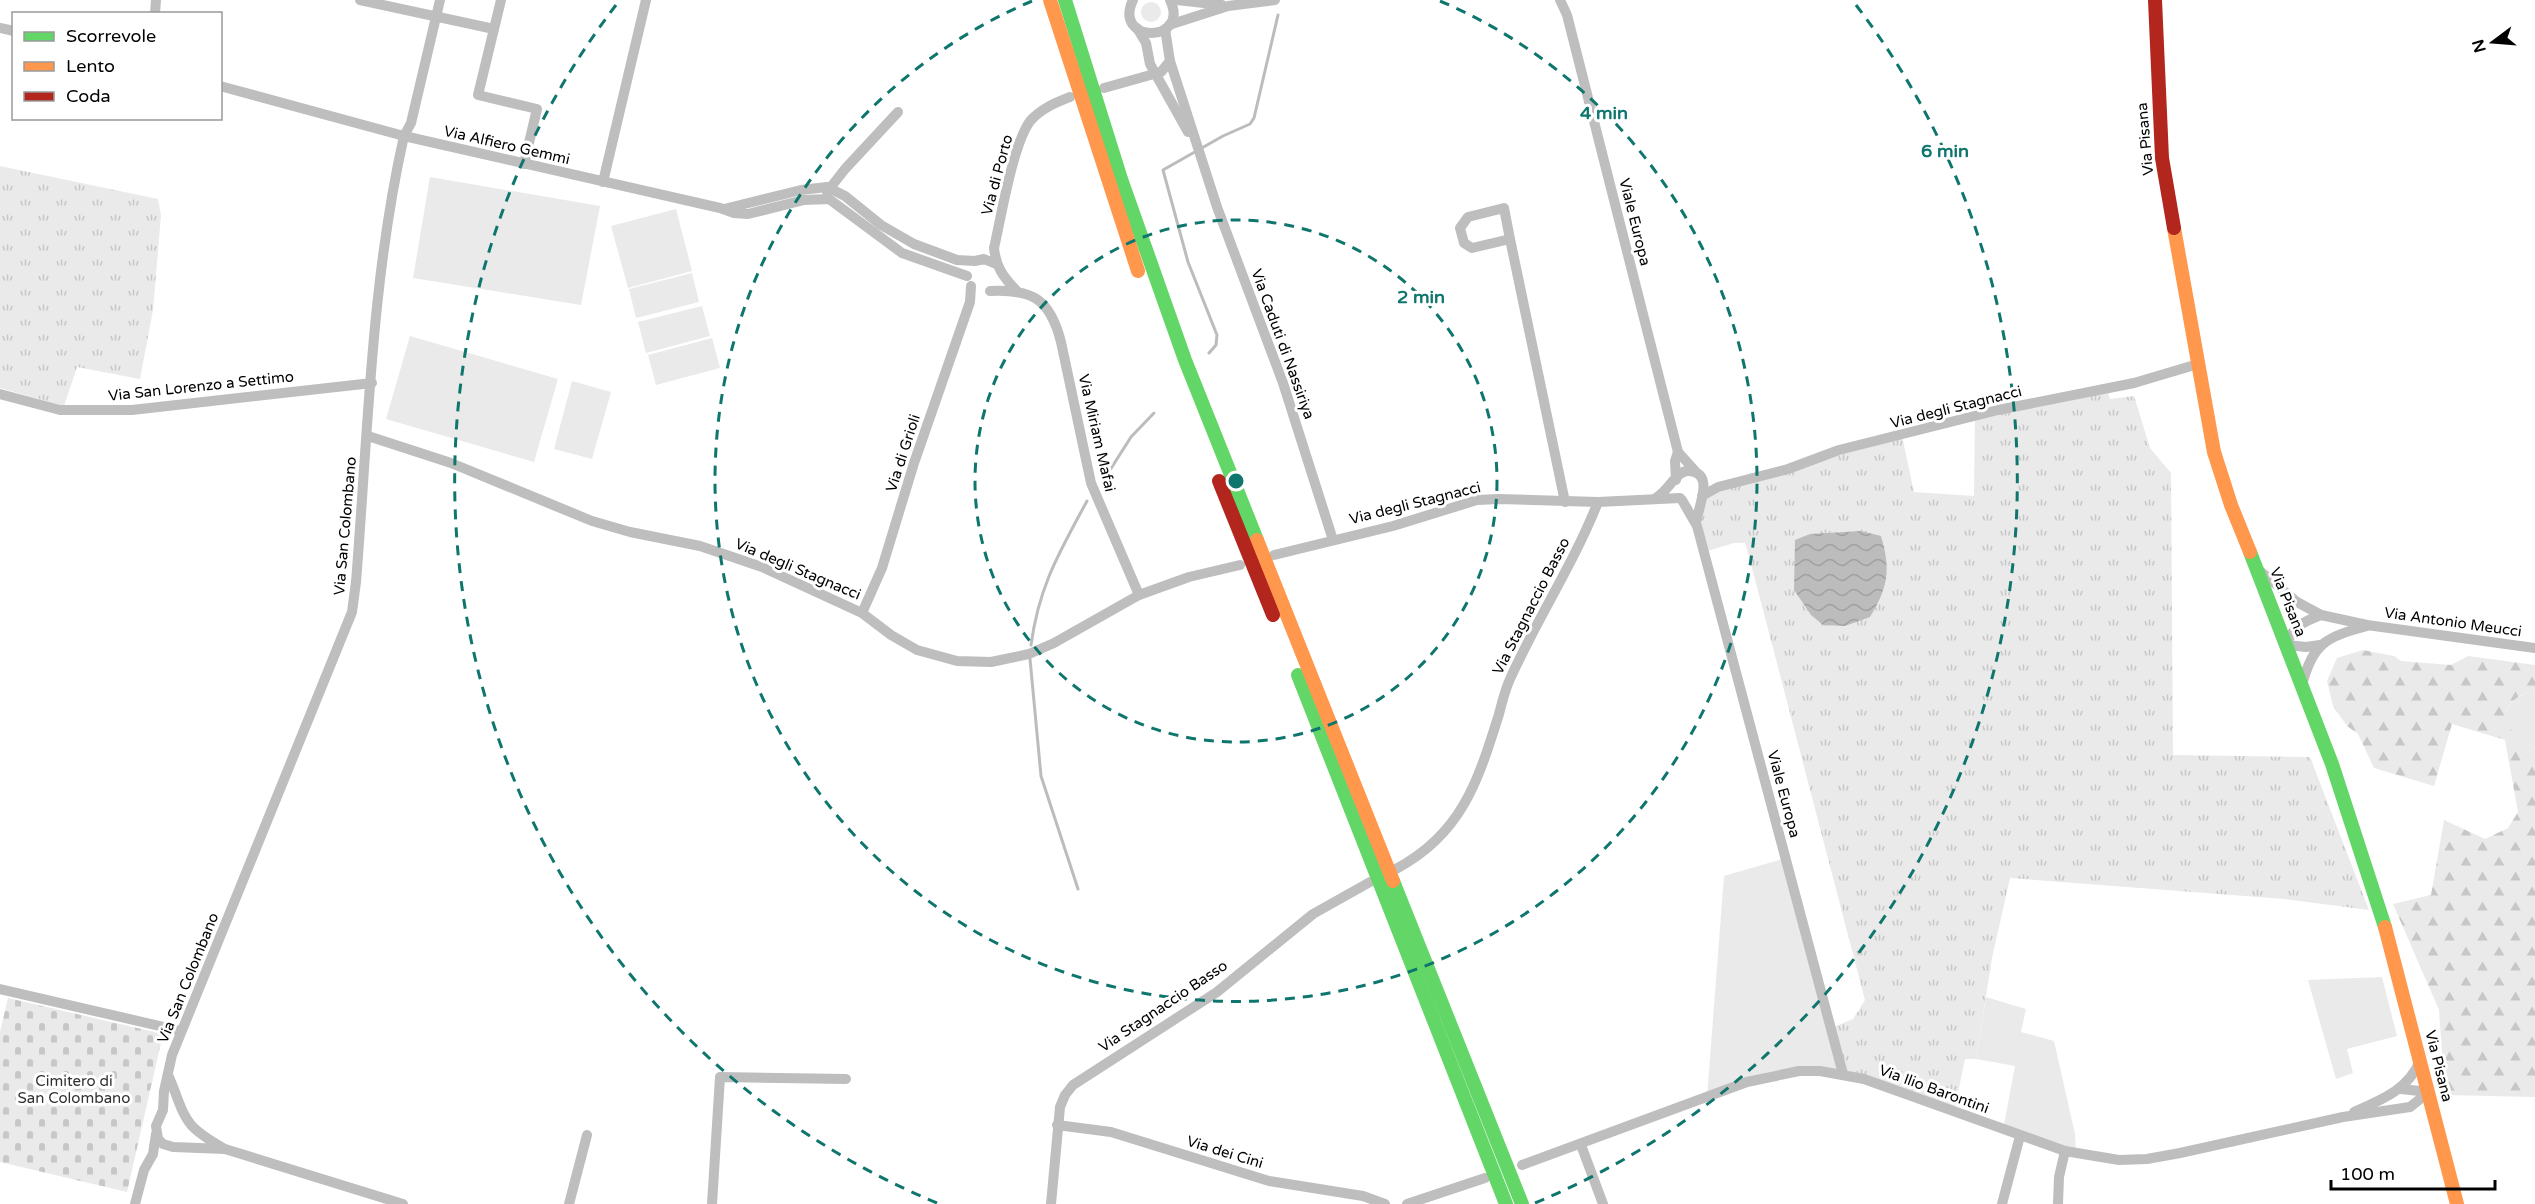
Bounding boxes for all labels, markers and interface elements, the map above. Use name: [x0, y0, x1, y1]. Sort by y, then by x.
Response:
legend: [12, 12, 222, 120]
north arrow: [2463, 12, 2523, 72]
text: Scorrevole: [66, 25, 156, 47]
text: N: [2468, 37, 2491, 55]
text: Lento: [66, 55, 115, 77]
text: Coda: [66, 85, 111, 107]
text: 4 min: [1580, 102, 1628, 124]
street label: Via Pisana: [2133, 102, 2157, 176]
street label: Via Alfiero Gemmi: [442, 122, 572, 168]
street label: Via di Porto: [978, 133, 1016, 217]
text: 6 min: [1921, 140, 1969, 162]
street label: Viale Europa: [1615, 176, 1655, 268]
street label: Via Caduti di Nassiriya: [1247, 266, 1319, 422]
text: 2 min: [1397, 286, 1445, 308]
street label: Via San Lorenzo a Settimo: [107, 367, 295, 405]
street label: Via Miriam Mafai: [1075, 372, 1119, 494]
street label: Via degli Stagnacci: [1888, 382, 2024, 432]
street label: Via di Grioli: [882, 412, 924, 494]
street label: Via San Colombano: [330, 456, 360, 596]
centre of rings: [1226, 471, 1246, 491]
street label: Via degli Stagnacci: [1347, 478, 1483, 528]
street label: Via degli Stagnacci: [732, 534, 864, 604]
street label: Via Stagnaccio Basso: [1489, 534, 1573, 678]
street label: Via Pisana: [2266, 565, 2310, 639]
street label: Via Antonio Meucci: [2383, 603, 2523, 641]
street label: Viale Europa: [1764, 748, 1804, 840]
street label: Via San Colombano: [154, 910, 222, 1046]
street label: Via Stagnaccio Basso: [1095, 956, 1231, 1056]
street label: Via Pisana: [2421, 1028, 2457, 1104]
street label: Via Ilio Barontini: [1877, 1061, 1991, 1117]
park label: Cimitero di San Colombano: [18, 1072, 130, 1107]
street label: Via dei Cini: [1185, 1132, 1265, 1172]
scale bar: [2331, 1153, 2494, 1191]
text: 100 m: [2340, 1163, 2395, 1185]

